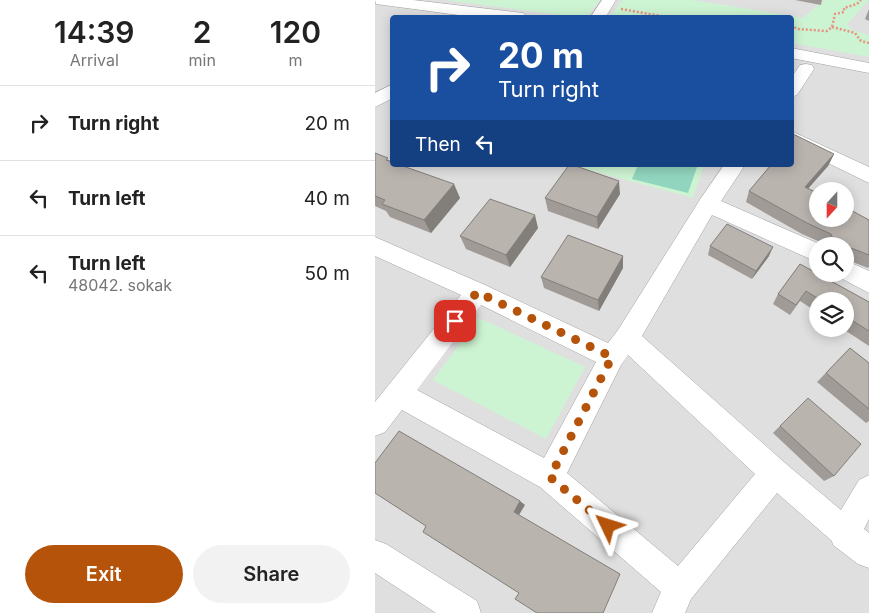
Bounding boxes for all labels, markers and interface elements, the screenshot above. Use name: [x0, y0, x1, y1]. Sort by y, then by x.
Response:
text: 14:39: [54, 14, 135, 50]
text: 2: [193, 14, 212, 50]
text: 120: [270, 14, 321, 50]
text: 20 m: [498, 34, 584, 76]
icon: right: [415, 35, 480, 100]
text: Arrival: [70, 50, 119, 70]
text: min: [188, 50, 216, 70]
text: m: [288, 50, 302, 70]
text: Turn right: [498, 76, 599, 102]
icon: right: [25, 109, 53, 137]
text: Turn right: [68, 112, 159, 135]
text: 20 m: [304, 112, 350, 135]
icon: left: [471, 130, 499, 158]
text: Then: [415, 133, 461, 156]
north arrow: [809, 182, 854, 228]
map controls: [809, 182, 854, 337]
icon: left: [25, 184, 53, 212]
text: Turn left: [68, 187, 146, 210]
text: 40 m: [304, 187, 350, 210]
button: search: [809, 237, 854, 282]
text: Turn left: [68, 252, 146, 275]
icon: left: [25, 259, 53, 287]
text: 50 m: [304, 262, 350, 285]
text: 48042. sokak: [68, 275, 172, 295]
button: layers: [809, 292, 854, 337]
pin: [434, 300, 476, 342]
icon: arrive: [441, 307, 469, 335]
position arrow: [581, 499, 633, 551]
button: Exit: [25, 545, 183, 603]
button: Share: [193, 545, 350, 603]

